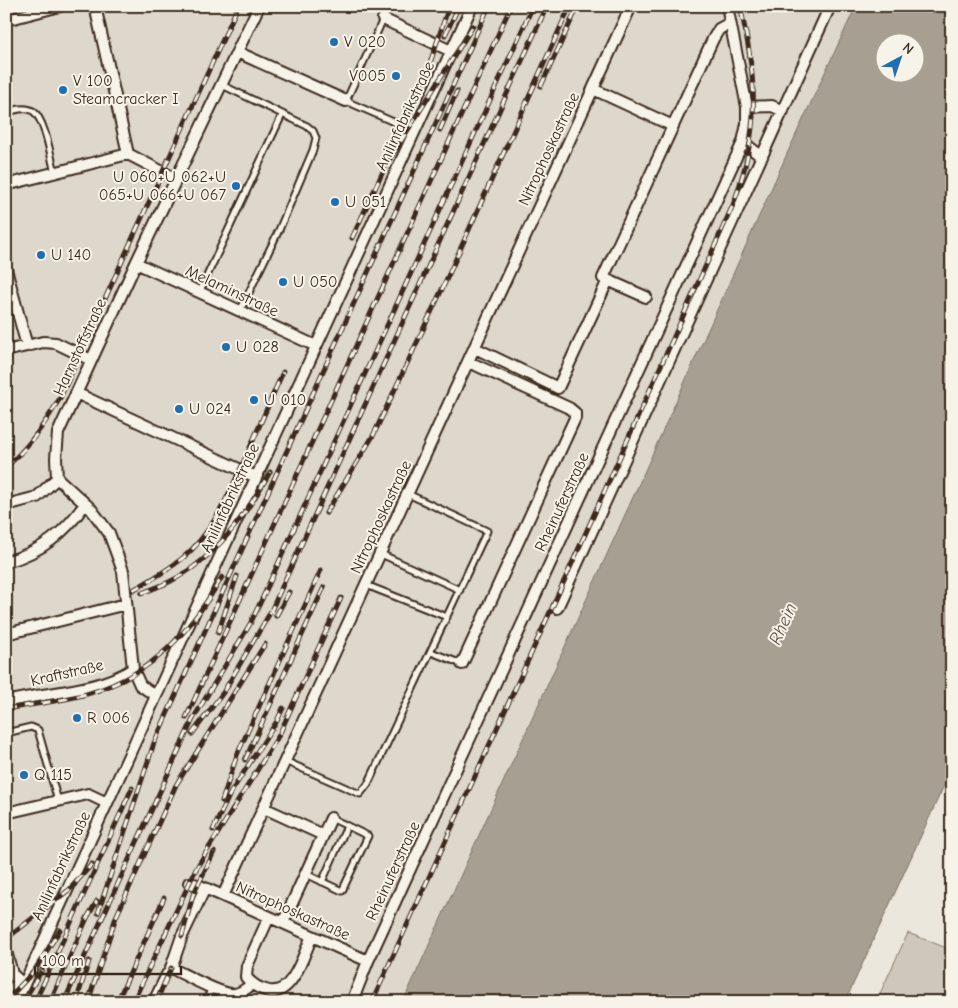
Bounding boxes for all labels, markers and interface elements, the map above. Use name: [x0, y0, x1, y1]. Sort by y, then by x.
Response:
north arrow: [876, 32, 926, 82]
place label: V 020: [344, 33, 386, 51]
marker: V 020: [328, 36, 340, 48]
text: N: [899, 39, 917, 58]
street label: Anilinfabrikstraße: [372, 59, 438, 173]
place label: V005: [349, 67, 386, 85]
marker: V005: [390, 70, 402, 82]
place label: V 100 Steamcracker I: [73, 72, 179, 108]
marker: V 100 Steamcracker I: [57, 84, 69, 96]
street label: Nitrophoskastraße: [515, 89, 583, 209]
place label: U 060+U 062+U 065+U 066+U 067: [99, 168, 226, 204]
marker: U 060+U 062+U 065+U 066+U 067: [230, 180, 242, 192]
place label: U 051: [345, 193, 386, 211]
marker: U 051: [329, 196, 341, 208]
place label: U 140: [51, 246, 91, 264]
marker: U 140: [35, 249, 47, 261]
street label: Melaminstraße: [182, 262, 282, 320]
place label: U 050: [293, 273, 338, 291]
marker: U 050: [277, 276, 289, 288]
street label: Harnstoffstraße: [50, 296, 110, 398]
place label: U 028: [236, 338, 279, 356]
marker: U 028: [220, 341, 232, 353]
place label: U 010: [264, 391, 306, 409]
marker: U 010: [248, 394, 260, 406]
place label: U 024: [189, 400, 231, 418]
marker: U 024: [173, 403, 185, 415]
street label: Anilinfabrikstraße: [197, 441, 263, 555]
street label: Rheinuferstraße: [531, 450, 593, 554]
street label: Nitrophoskastraße: [347, 457, 415, 577]
water label: Rhein: [765, 600, 801, 648]
street label: Kraftstraße: [29, 656, 105, 690]
place label: R 006: [87, 709, 130, 727]
marker: R 006: [71, 712, 83, 724]
place label: Q 115: [34, 766, 72, 784]
marker: Q 115: [18, 769, 30, 781]
street label: Anilinfabrikstraße: [28, 809, 94, 923]
street label: Rheinuferstraße: [362, 819, 424, 923]
street label: Nitrophoskastraße: [233, 878, 353, 944]
scale bar: [35, 943, 181, 975]
text: 100 m: [42, 952, 84, 970]

